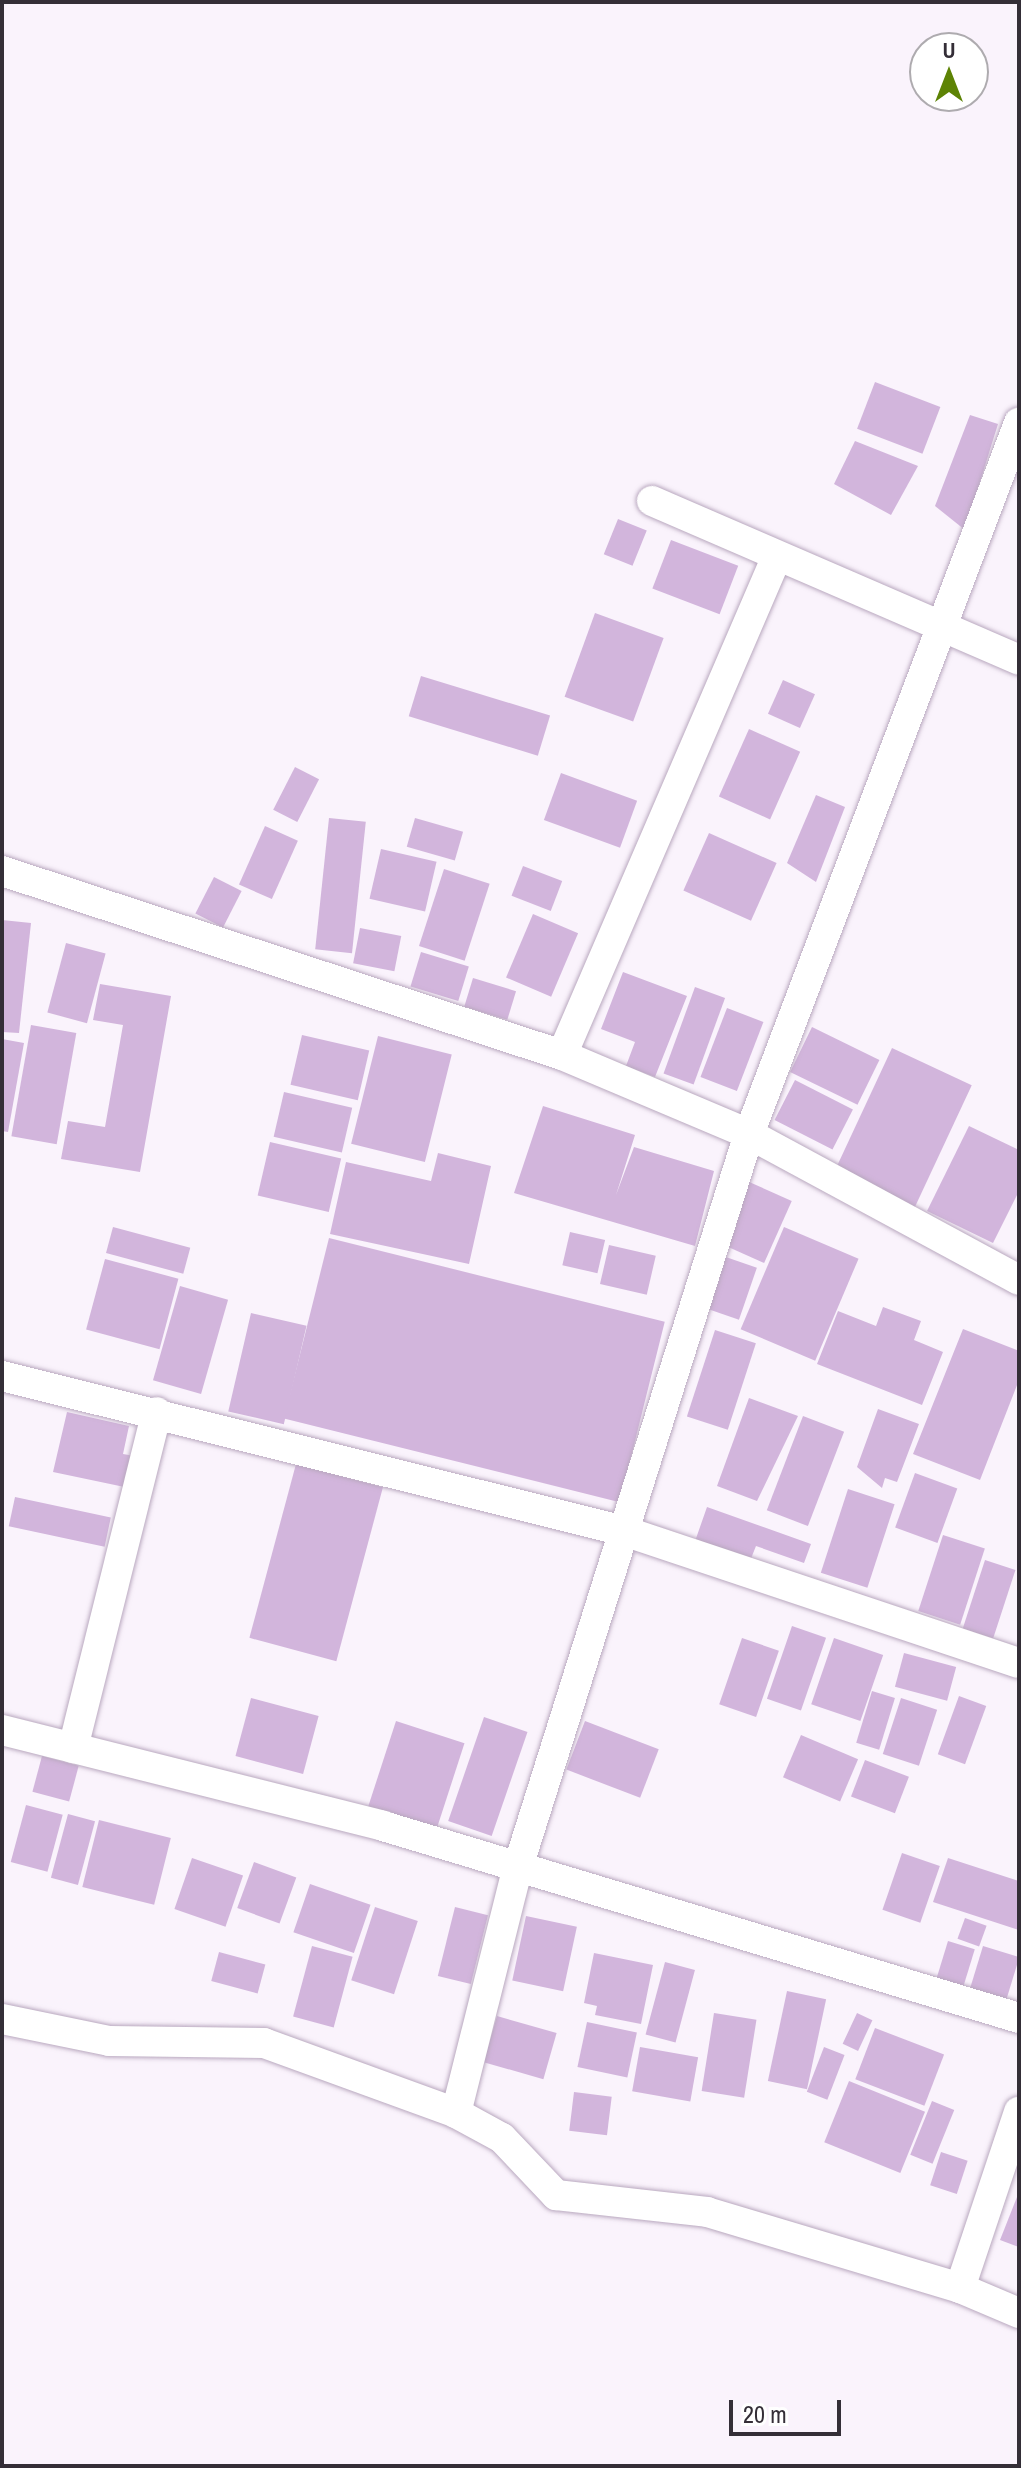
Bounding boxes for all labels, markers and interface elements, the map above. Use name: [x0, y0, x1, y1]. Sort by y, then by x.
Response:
north arrow: [909, 32, 989, 112]
text: U: [942, 35, 956, 65]
scale bar: [733, 2384, 845, 2434]
text: 20 m: [743, 2398, 787, 2430]

